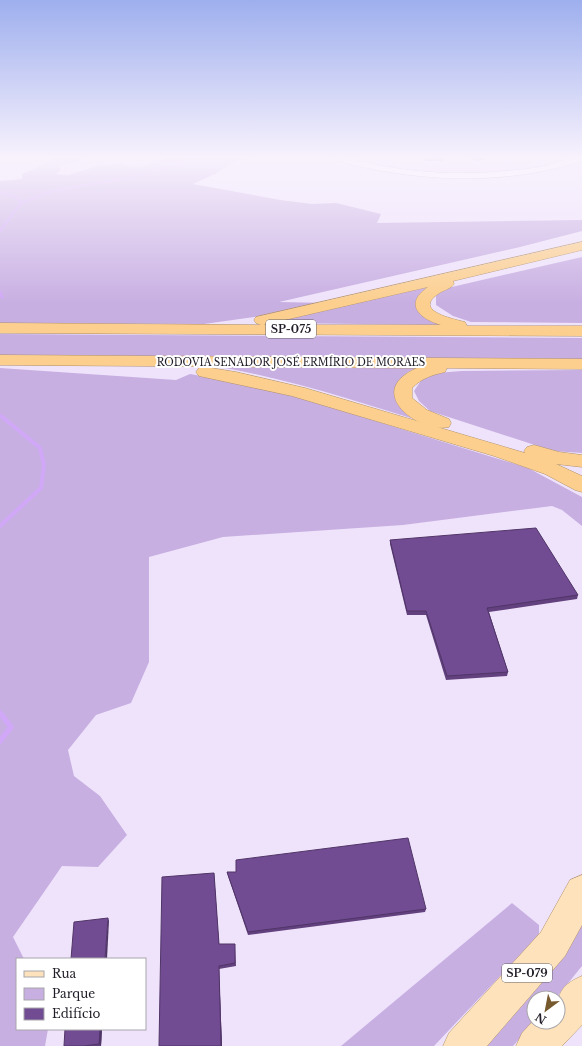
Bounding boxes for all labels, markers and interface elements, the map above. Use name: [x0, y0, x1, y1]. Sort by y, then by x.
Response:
road number: SP-075: [266, 320, 316, 338]
street label: RODOVIA SENADOR JOSÉ ERMÍRIO DE MORAES: [157, 355, 425, 369]
legend: [16, 958, 146, 1030]
road number: SP-079: [502, 964, 552, 982]
text: Rua: [52, 966, 76, 981]
text: Parque: [52, 986, 95, 1001]
north arrow: [526, 990, 566, 1030]
text: Edifício: [52, 1006, 100, 1021]
text: N: [532, 1009, 549, 1027]

